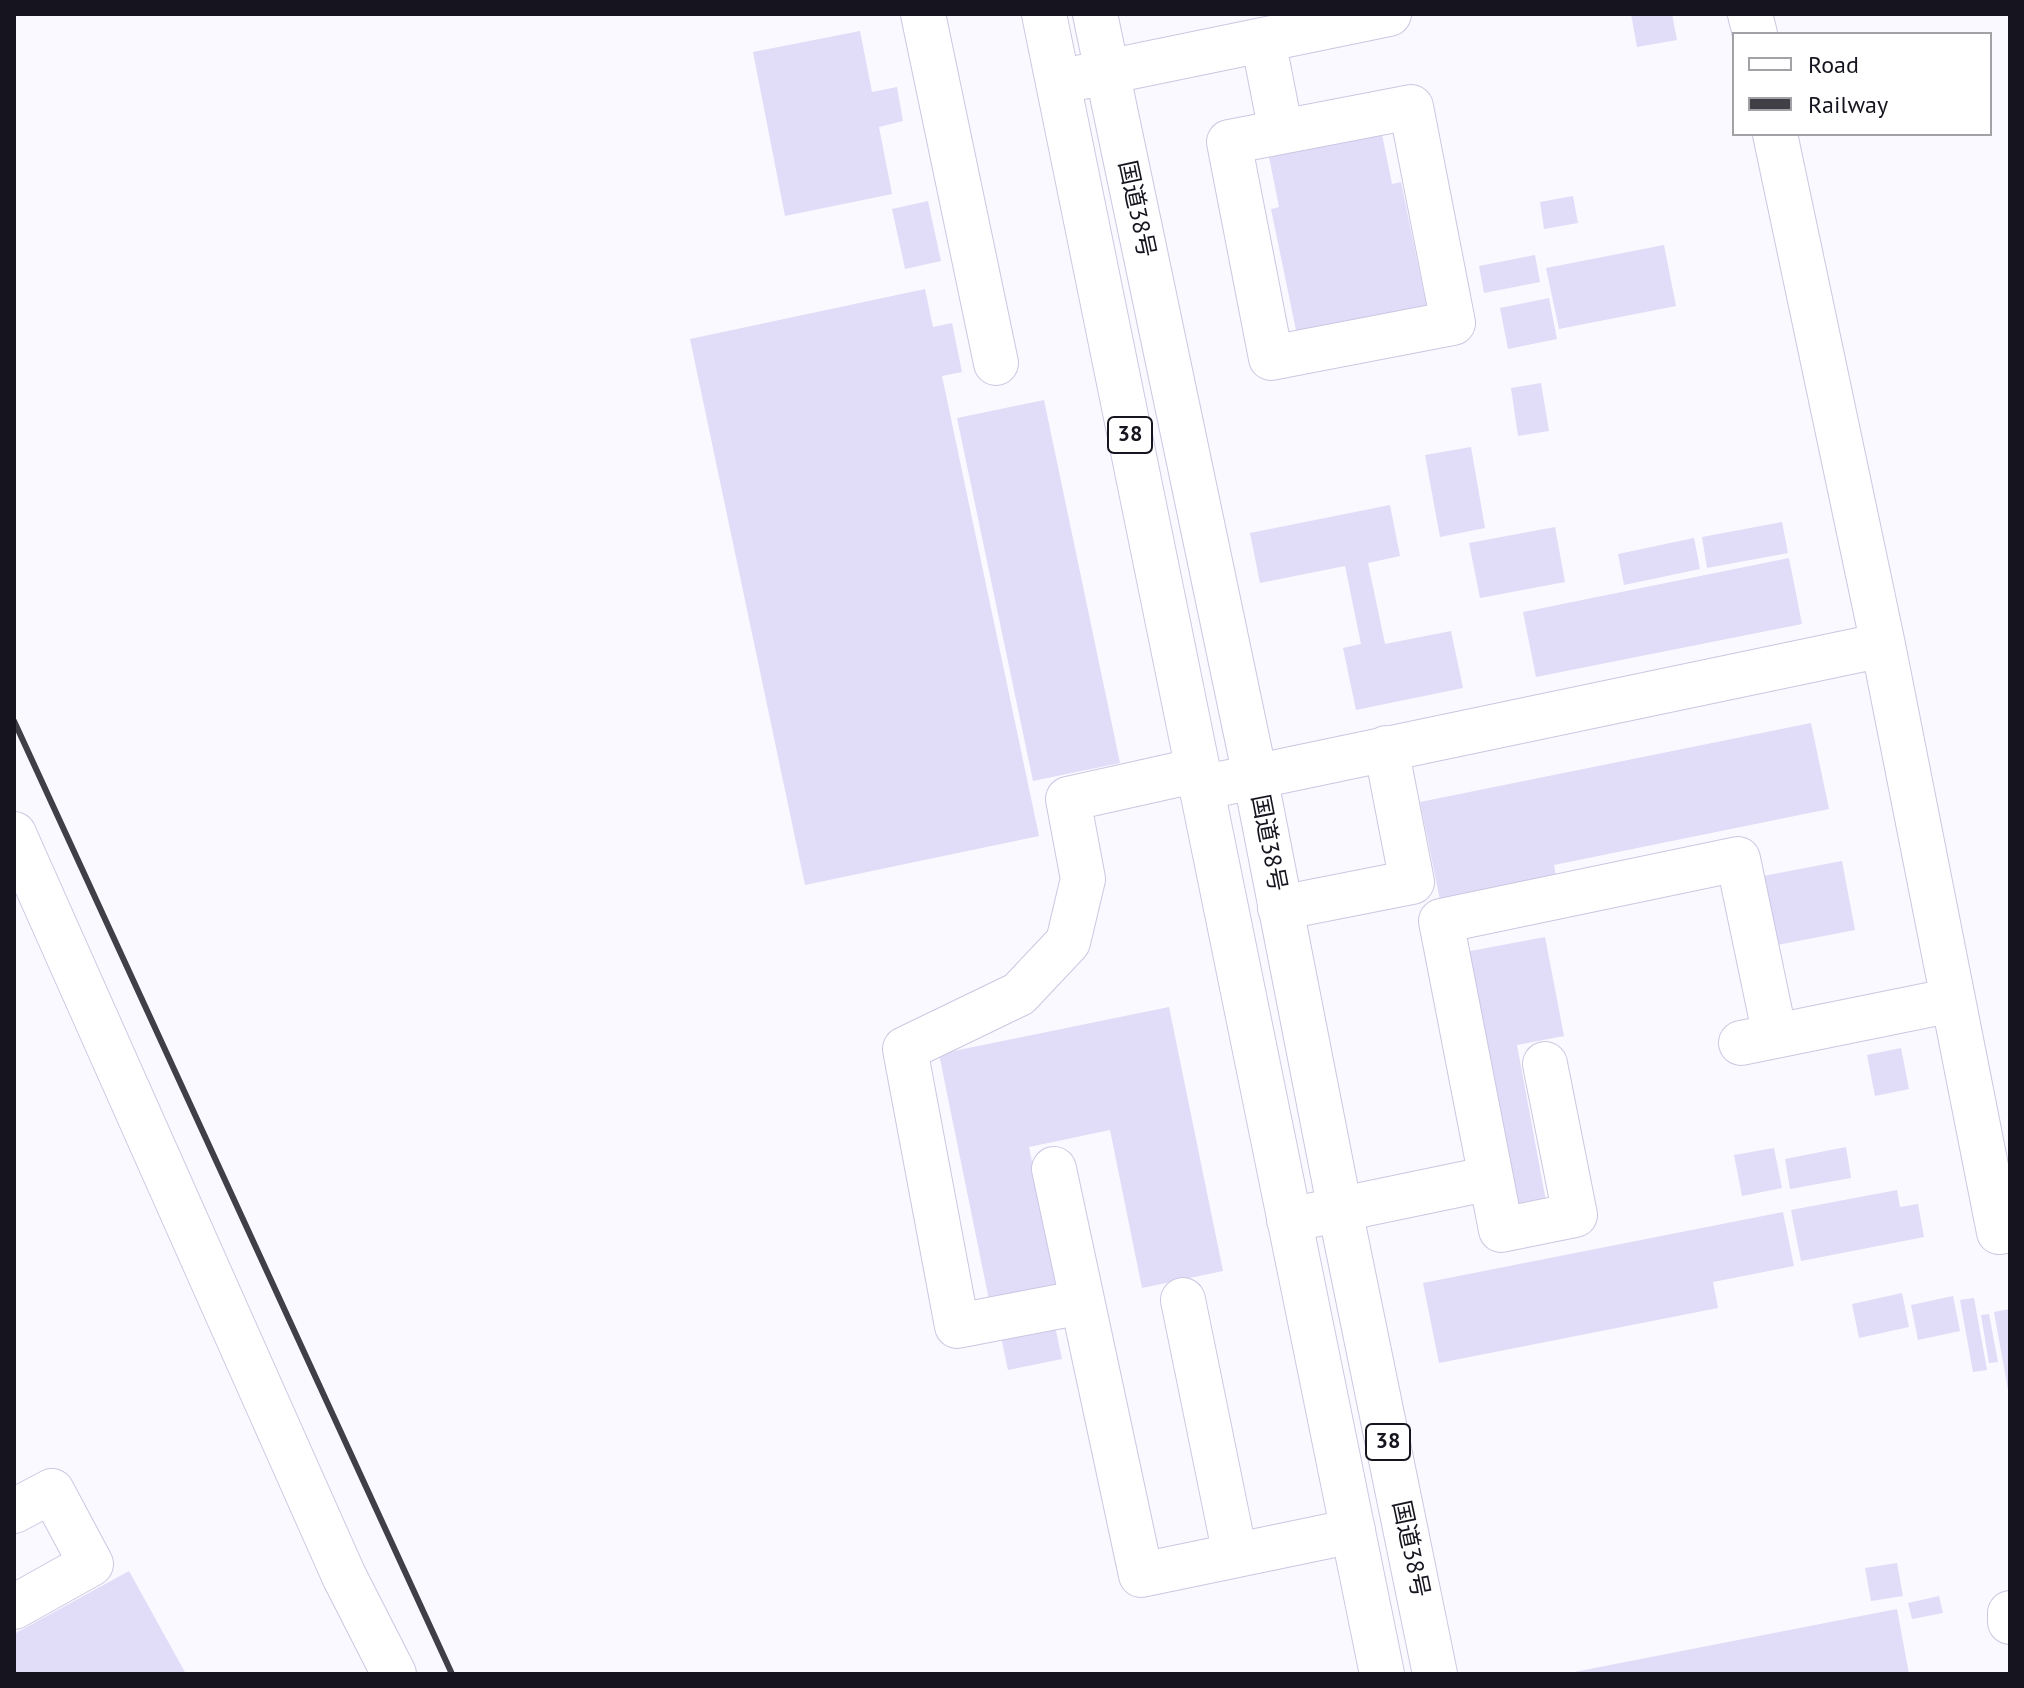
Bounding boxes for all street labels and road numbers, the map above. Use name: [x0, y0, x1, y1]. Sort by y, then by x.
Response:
street label: 国道38号: [1112, 158, 1160, 260]
road number: 38: [1108, 417, 1152, 453]
street label: 国道38号: [1244, 792, 1292, 894]
road number: 38: [1366, 1424, 1410, 1460]
street label: 国道38号: [1386, 1498, 1434, 1600]

